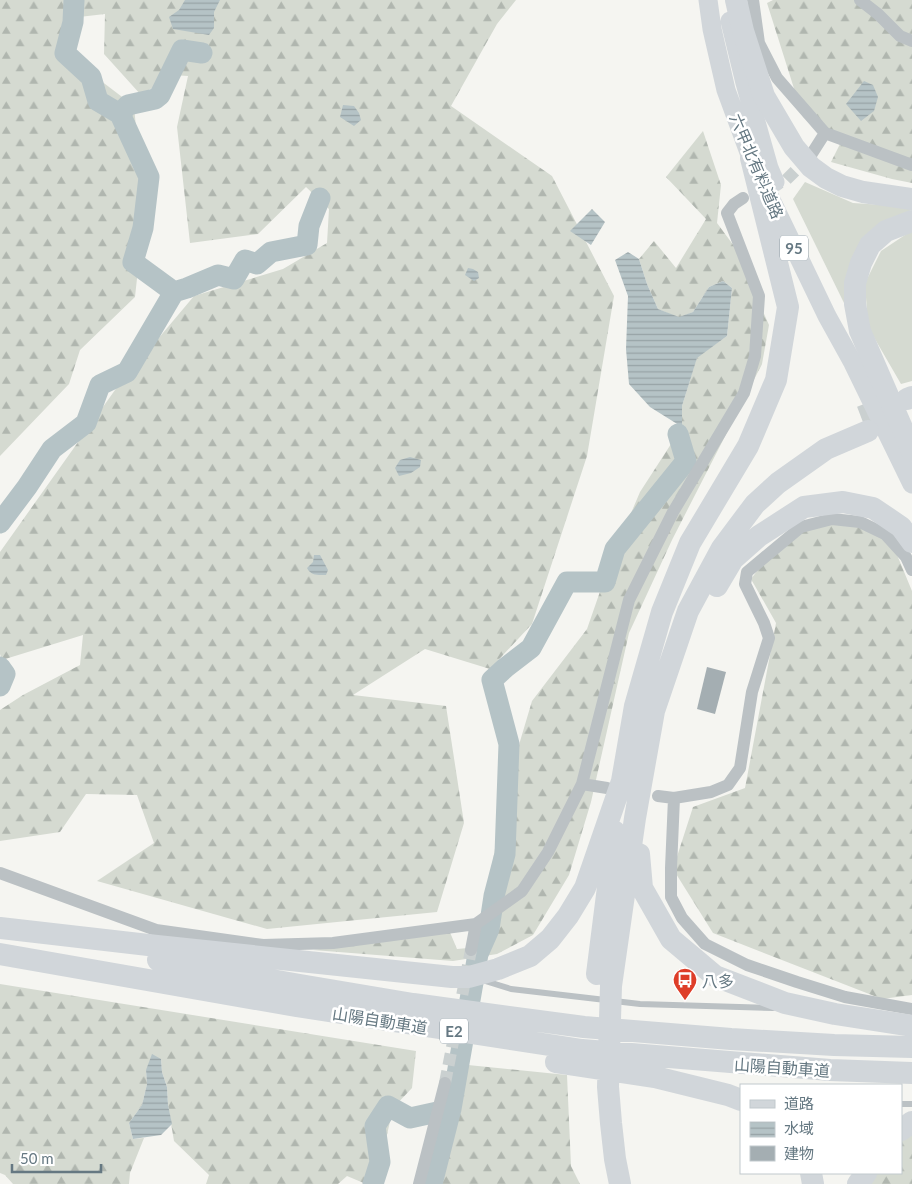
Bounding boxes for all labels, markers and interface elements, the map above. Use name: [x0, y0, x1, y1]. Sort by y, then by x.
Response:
street label: 六甲北有料道路: [726, 111, 788, 221]
road number: 95: [780, 236, 808, 260]
bus stop icon: 八多: [672, 967, 698, 1001]
place label: 八多: [702, 971, 734, 990]
street label: 山陽自動車道: [331, 1003, 429, 1037]
road number: E2: [440, 1018, 468, 1044]
street label: 山陽自動車道: [733, 1054, 831, 1080]
legend: [740, 1084, 902, 1174]
text: 道路: [784, 1094, 814, 1112]
text: 水域: [784, 1119, 814, 1137]
scale bar: [12, 1142, 101, 1174]
text: 建物: [784, 1144, 814, 1162]
text: 50 m: [20, 1149, 54, 1167]

